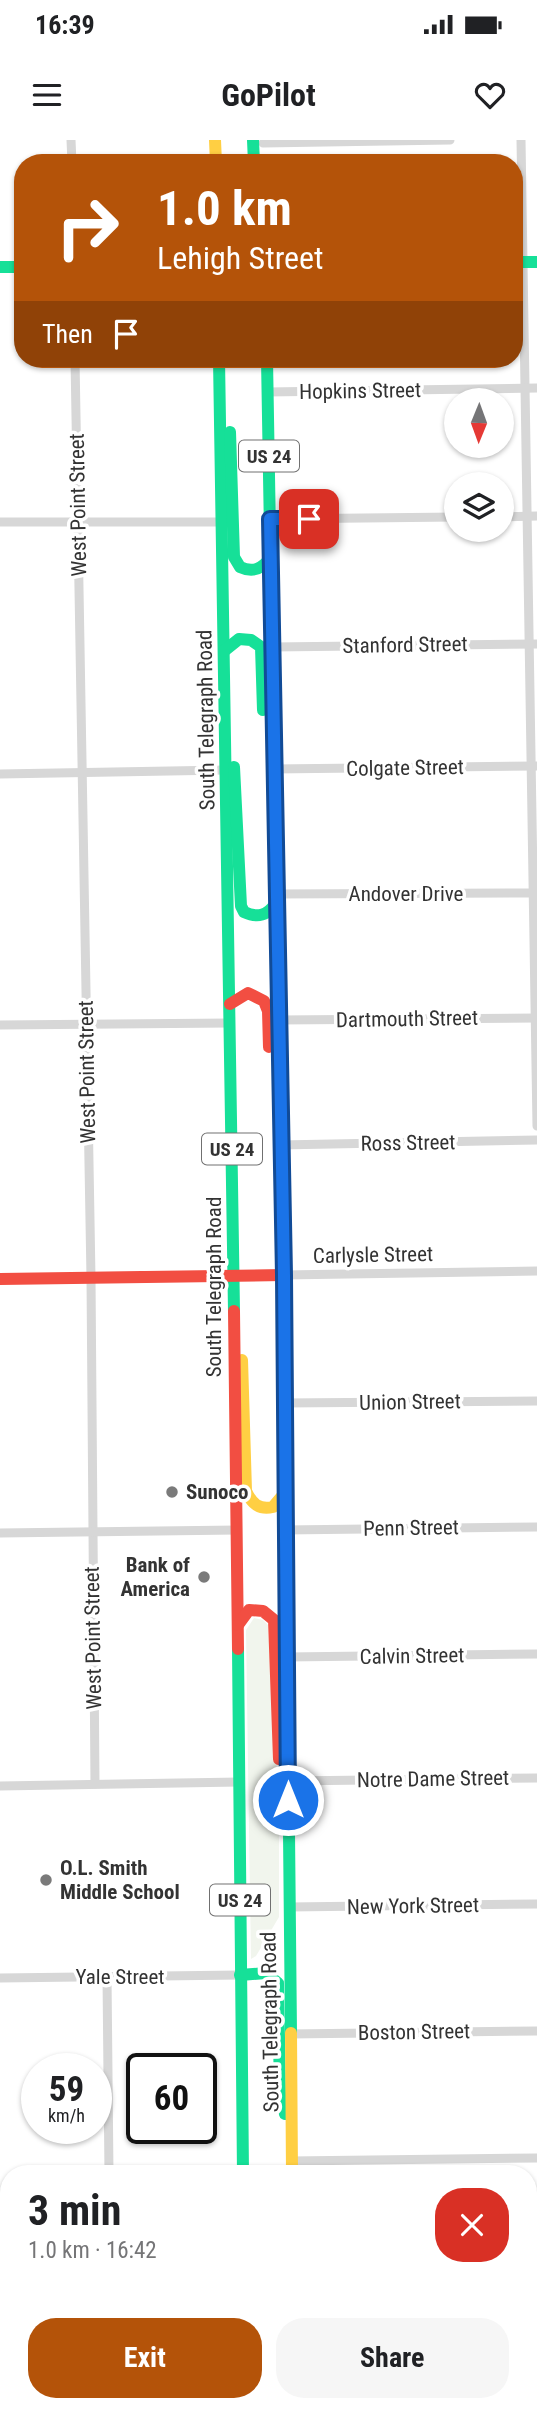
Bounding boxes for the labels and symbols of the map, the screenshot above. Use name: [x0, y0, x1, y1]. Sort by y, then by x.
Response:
street label: Hopkins Street: [299, 378, 421, 404]
north arrow: [444, 388, 514, 458]
street label: West Point Street: [65, 433, 91, 577]
road number: US 24: [239, 440, 299, 472]
pin: [279, 489, 339, 549]
street label: South Telegraph Road: [192, 629, 220, 811]
street label: Stanford Street: [342, 632, 468, 658]
street label: Colgate Street: [346, 755, 464, 781]
street label: Andover Drive: [349, 882, 464, 906]
street label: West Point Street: [74, 1000, 100, 1144]
street label: Dartmouth Street: [336, 1006, 478, 1032]
street label: Ross Street: [360, 1130, 456, 1156]
road number: US 24: [202, 1133, 262, 1164]
street label: South Telegraph Road: [202, 1197, 226, 1377]
street label: Carlysle Street: [313, 1242, 433, 1268]
street label: Union Street: [359, 1389, 461, 1415]
place label: Sunoco: [186, 1480, 249, 1504]
marker: Sunoco: [164, 1484, 180, 1500]
street label: Penn Street: [363, 1515, 459, 1541]
place label: Bank of America: [121, 1553, 190, 1601]
street label: West Point Street: [80, 1566, 106, 1710]
marker: Bank of America: [196, 1569, 212, 1585]
street label: Calvin Street: [359, 1643, 465, 1669]
position arrow: [251, 1763, 325, 1837]
street label: Notre Dame Street: [357, 1766, 509, 1792]
place label: O.L. Smith Middle School: [60, 1856, 180, 1904]
marker: O.L. Smith Middle School: [38, 1872, 54, 1888]
road number: US 24: [210, 1884, 270, 1916]
street label: New York Street: [347, 1893, 479, 1919]
street label: South Telegraph Road: [256, 1931, 284, 2113]
street label: Yale Street: [75, 1965, 165, 1989]
street label: Boston Street: [358, 2019, 470, 2045]
speed limit sign: 60: [126, 2053, 217, 2144]

